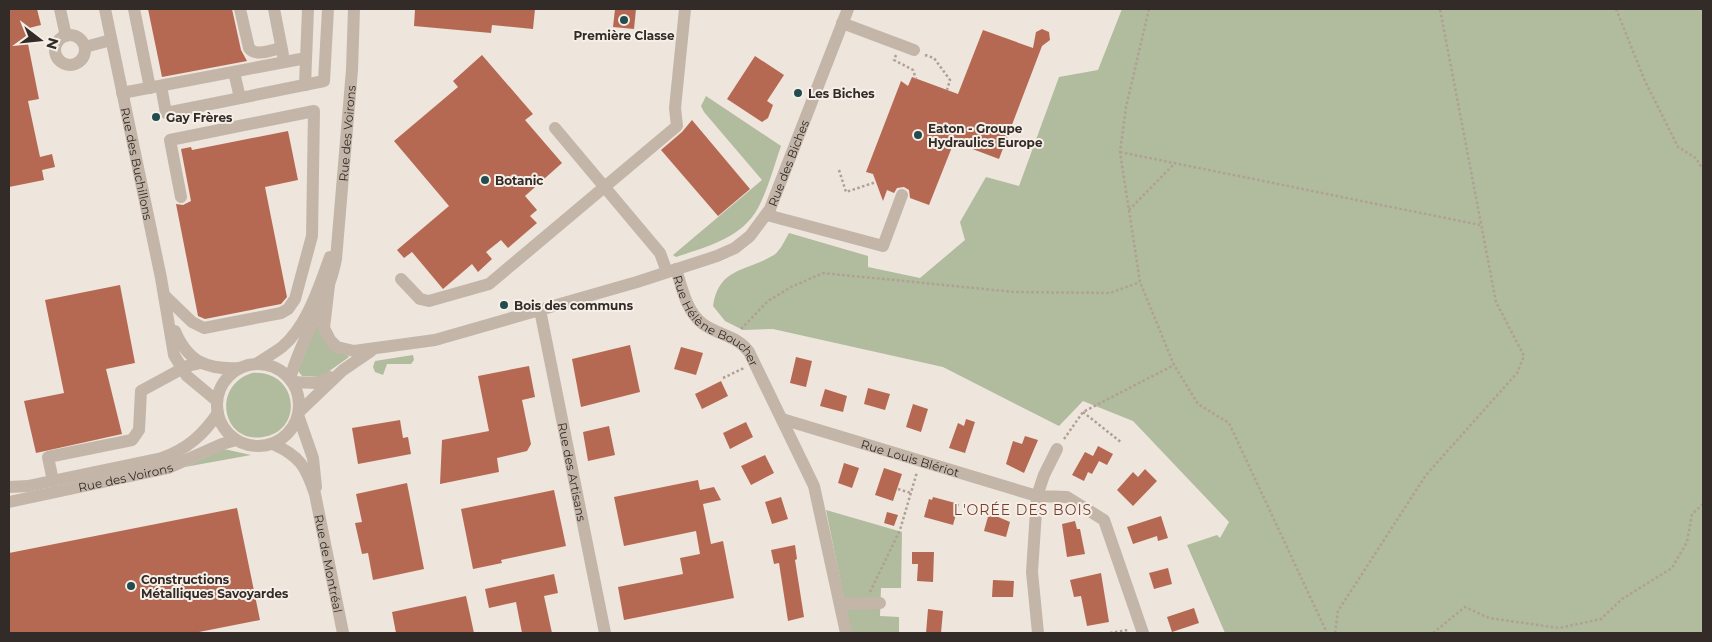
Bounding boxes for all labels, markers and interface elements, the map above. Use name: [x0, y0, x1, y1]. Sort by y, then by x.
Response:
marker: Première Classe: [618, 14, 630, 26]
north arrow: [15, 15, 65, 65]
place label: Première Classe: [573, 28, 675, 43]
text: N: [42, 36, 63, 52]
street label: Rue des Voirons: [335, 85, 358, 182]
place label: Les Biches: [808, 86, 875, 101]
marker: Les Biches: [792, 87, 804, 99]
street label: Rue des Buchillons: [118, 106, 156, 222]
place label: Gay Frères: [166, 110, 233, 125]
marker: Gay Frères: [150, 111, 162, 123]
street label: Rue des Biches: [764, 117, 812, 208]
place label: Eaton - Groupe Hydraulics Europe: [928, 121, 1043, 150]
marker: Eaton - Groupe Hydraulics Europe: [912, 129, 924, 141]
place label: Botanic: [495, 173, 543, 188]
marker: Botanic: [479, 174, 491, 186]
street label: Rue Hélène Boucher: [671, 273, 762, 369]
place label: Bois des communs: [514, 298, 634, 313]
marker: Bois des communs: [498, 299, 510, 311]
street label: Rue des Artisans: [555, 421, 590, 523]
street label: Rue Louis Blériot: [859, 436, 961, 480]
street label: Rue des Voirons: [77, 459, 175, 495]
district label: L'ORÉE DES BOIS: [954, 501, 1092, 519]
street label: Rue de Montréal: [312, 513, 346, 614]
place label: Constructions Métalliques Savoyardes: [141, 572, 289, 601]
marker: Constructions Métalliques Savoyardes: [125, 580, 137, 592]

